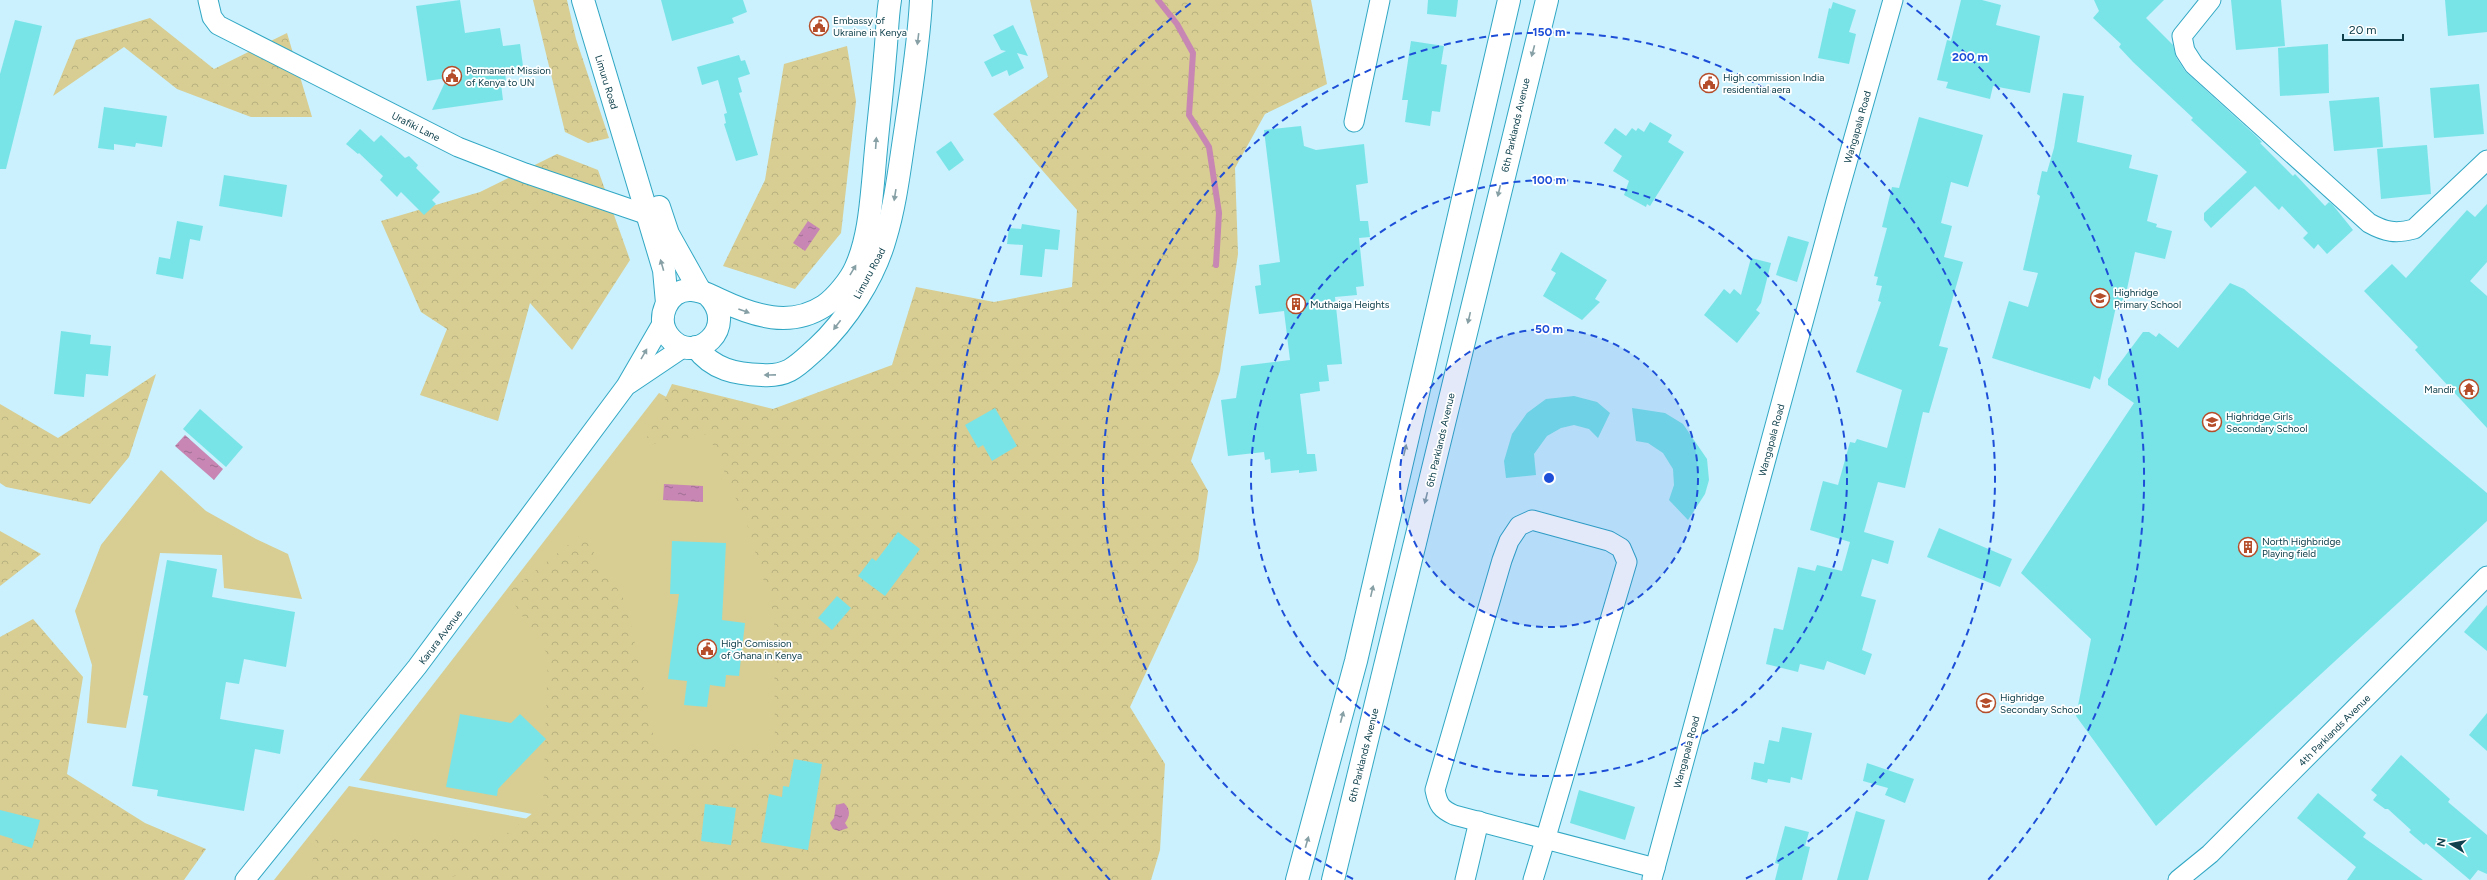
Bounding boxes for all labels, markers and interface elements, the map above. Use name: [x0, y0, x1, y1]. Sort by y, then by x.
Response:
place label: Embassy of Ukraine in Kenya: [833, 14, 907, 39]
public building icon: Embassy of Ukraine in Kenya: [808, 15, 830, 37]
scale bar: [2343, 16, 2403, 42]
text: 20 m: [2349, 23, 2377, 37]
text: 150 m: [1532, 25, 1566, 39]
one-way arrow: [915, 33, 921, 45]
one-way arrow: [1530, 45, 1536, 57]
text: 200 m: [1952, 50, 1988, 64]
street label: Limuru Road: [592, 53, 621, 111]
place label: Permanent Mission of Kenya to UN: [466, 64, 551, 89]
public building icon: Permanent Mission of Kenya to UN: [441, 65, 463, 87]
place label: High commission India residential aera: [1723, 71, 1824, 96]
public building icon: High commission India residential aera: [1698, 72, 1720, 94]
street label: 6th Parklands Avenue: [1498, 76, 1533, 173]
street label: Wangapala Road: [1841, 89, 1874, 165]
street label: Urafiki Lane: [389, 109, 443, 144]
one-way arrow: [872, 137, 879, 149]
text: 100 m: [1532, 173, 1566, 187]
one-way arrow: [1496, 185, 1502, 197]
one-way arrow: [892, 189, 898, 201]
street label: Limuru Road: [851, 245, 888, 301]
one-way arrow: [659, 259, 665, 271]
one-way arrow: [850, 264, 857, 276]
place label: Highridge Primary School: [2114, 286, 2181, 311]
school or university icon: Highridge Primary School: [2089, 287, 2111, 309]
building icon: Muthaiga Heights: [1285, 293, 1307, 315]
place label: Muthaiga Heights: [1310, 298, 1390, 311]
one-way arrow: [739, 308, 751, 314]
one-way arrow: [1466, 312, 1472, 324]
one-way arrow: [833, 319, 841, 330]
text: 50 m: [1535, 322, 1563, 336]
one-way arrow: [641, 348, 648, 360]
one-way arrow: [764, 372, 777, 378]
temple icon: Mandir: [2458, 378, 2480, 400]
place label: Mandir: [2424, 383, 2456, 396]
street label: 6th Parklands Avenue: [1423, 391, 1458, 488]
street label: Wangapala Road: [1756, 402, 1787, 478]
place label: Highridge Girls Secondary School: [2226, 410, 2307, 435]
school or university icon: Highridge Girls Secondary School: [2201, 411, 2223, 433]
one-way arrow: [1402, 444, 1408, 457]
centre of rings: [1542, 471, 1556, 485]
one-way arrow: [1422, 492, 1428, 505]
place label: North Highbridge Playing field: [2262, 535, 2341, 560]
building icon: North Highbridge Playing field: [2237, 536, 2259, 558]
one-way arrow: [1370, 585, 1376, 597]
street label: Karura Avenue: [416, 607, 465, 667]
place label: High Comission of Ghana in Kenya: [721, 637, 802, 662]
public building icon: High Comission of Ghana in Kenya: [696, 638, 718, 660]
place label: Highridge Secondary School: [2000, 691, 2081, 716]
street label: 4th Parklands Avenue: [2296, 691, 2374, 769]
school or university icon: Highridge Secondary School: [1975, 692, 1997, 714]
street label: 6th Parklands Avenue: [1346, 706, 1382, 803]
one-way arrow: [1339, 711, 1345, 723]
street label: Wangapala Road: [1671, 714, 1702, 790]
north arrow: [2431, 824, 2471, 864]
one-way arrow: [1304, 836, 1310, 848]
text: N: [2435, 837, 2449, 848]

